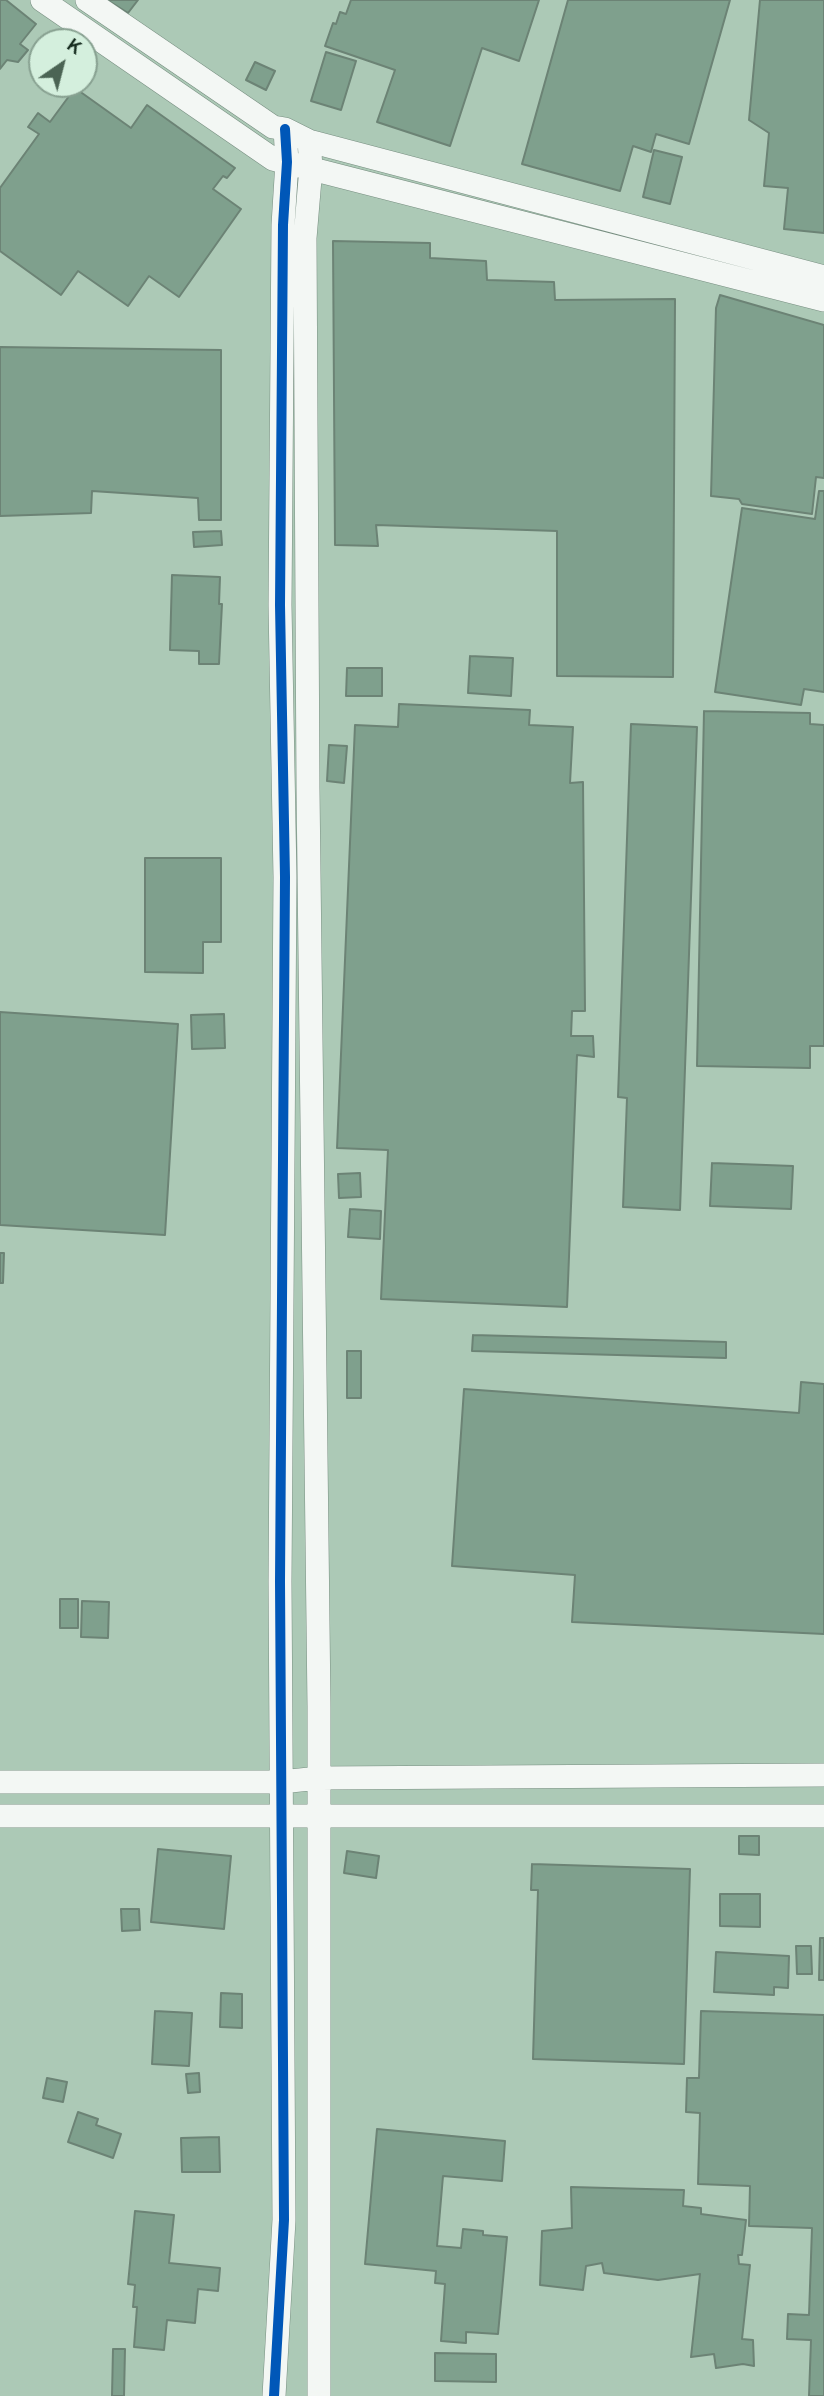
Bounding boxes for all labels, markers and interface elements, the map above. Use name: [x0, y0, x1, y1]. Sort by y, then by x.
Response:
north arrow: [28, 28, 98, 98]
text: K: [61, 34, 86, 61]

